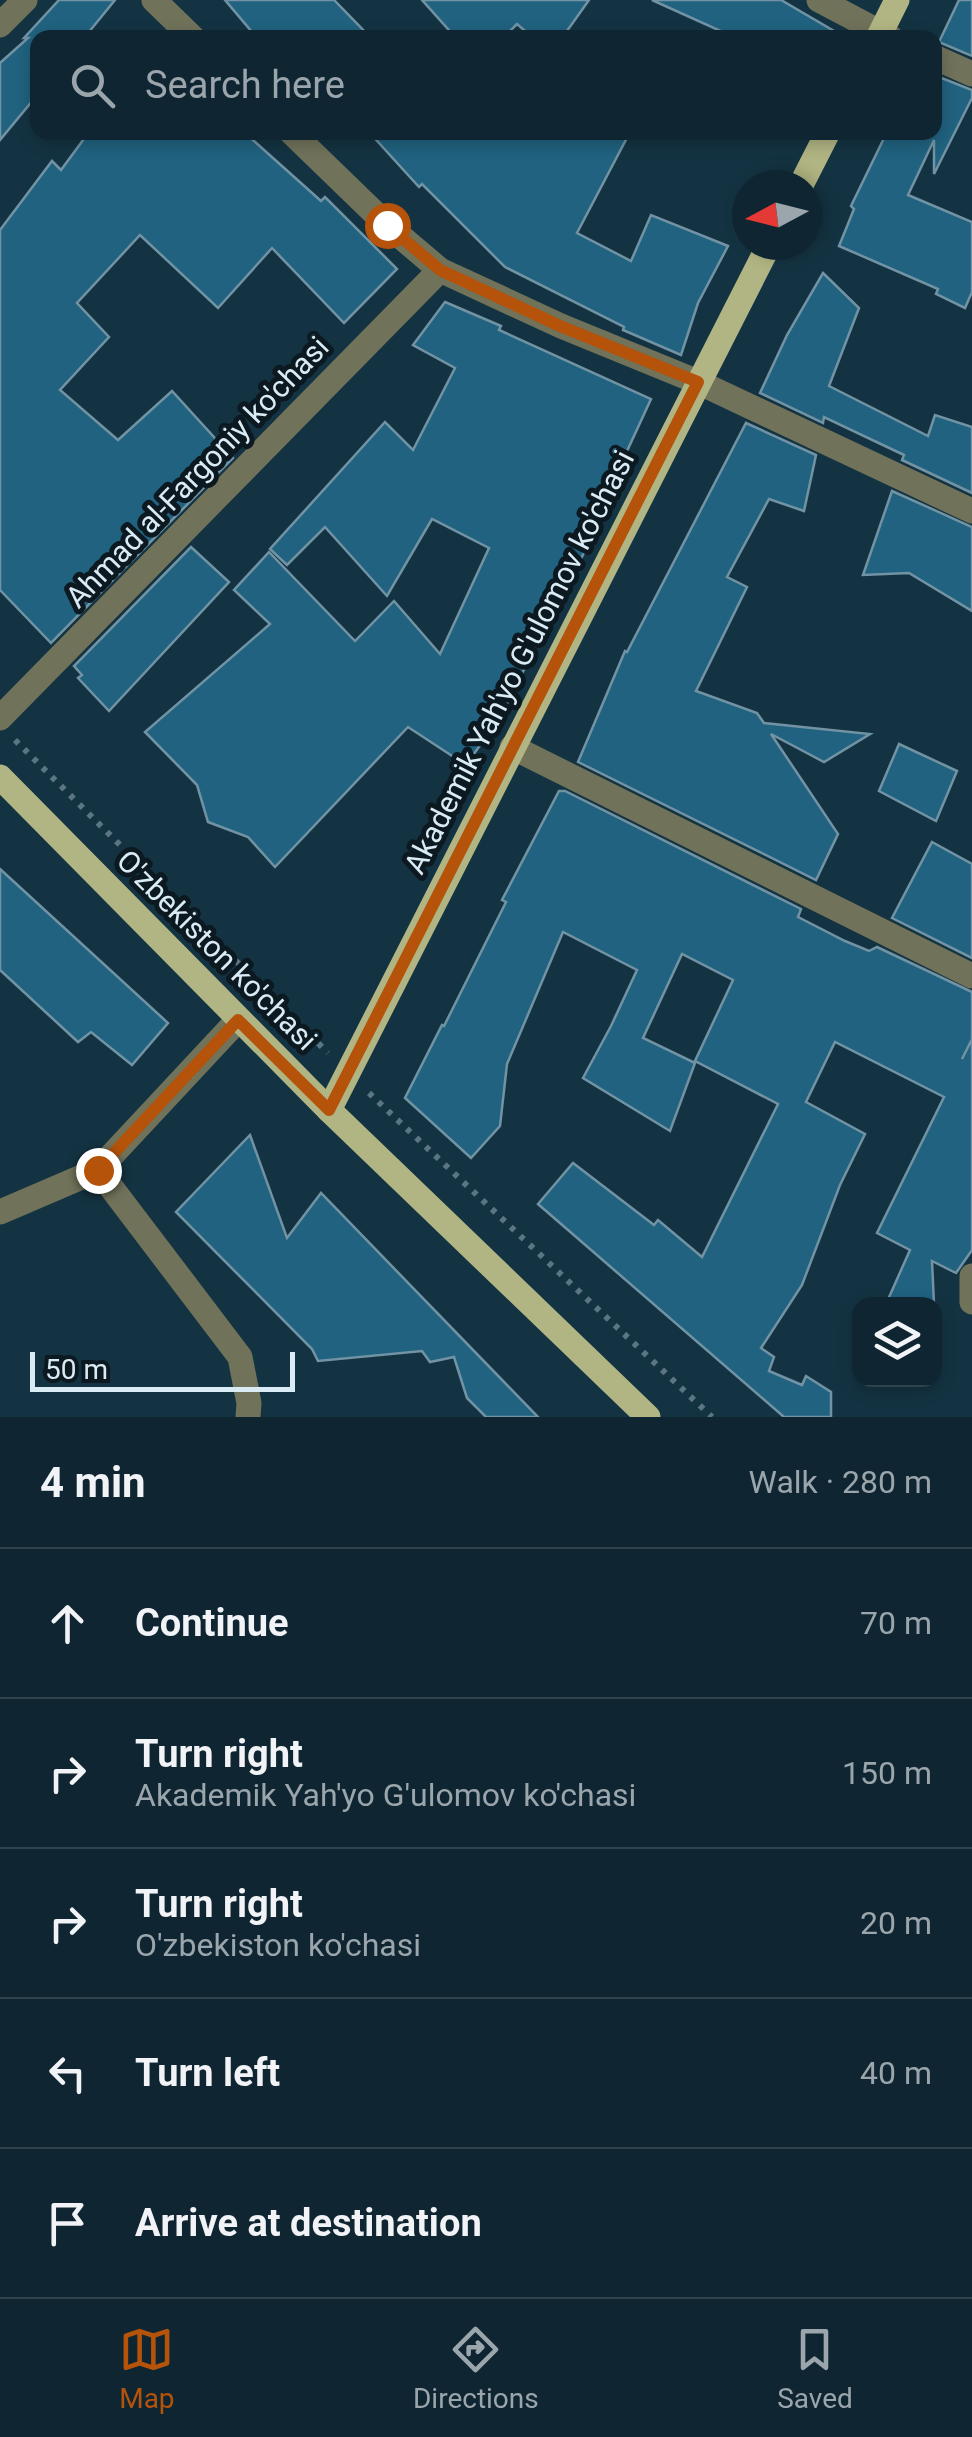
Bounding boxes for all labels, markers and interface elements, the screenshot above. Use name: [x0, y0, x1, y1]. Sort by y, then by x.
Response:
search box: [30, 30, 942, 140]
icon: search: [65, 58, 120, 113]
text: Search here: [145, 63, 345, 107]
north arrow: [732, 170, 822, 260]
route start: [365, 203, 411, 249]
street label: Ahmad al-Fargoniy ko'chasi: [58, 329, 336, 615]
street label: Akademik Yah'yo G'ulomov ko'chasi: [397, 445, 641, 879]
street label: O'zbekiston ko'chasi: [110, 843, 324, 1057]
route end: [76, 1148, 122, 1194]
map controls: [852, 1297, 942, 1387]
button: layers: [852, 1297, 942, 1387]
scale bar: [30, 1347, 295, 1392]
text: 50 m: [45, 1353, 108, 1386]
text: 4 min: [40, 1458, 146, 1507]
text: Walk · 280 m: [749, 1463, 932, 1501]
icon: ahead: [40, 1596, 95, 1651]
text: Continue: [135, 1601, 289, 1645]
text: 70 m: [860, 1604, 932, 1642]
text: Turn right: [135, 1732, 303, 1776]
icon: right: [40, 1746, 95, 1801]
text: 150 m: [842, 1754, 932, 1792]
text: Akademik Yah'yo G'ulomov ko'chasi: [135, 1776, 636, 1814]
text: Turn right: [135, 1882, 303, 1926]
icon: right: [40, 1896, 95, 1951]
text: 20 m: [860, 1904, 932, 1942]
text: O'zbekiston ko'chasi: [135, 1926, 421, 1964]
icon: left: [40, 2046, 95, 2101]
text: Turn left: [135, 2051, 280, 2095]
text: 40 m: [860, 2054, 932, 2092]
icon: arrive: [40, 2196, 95, 2251]
text: Arrive at destination: [135, 2201, 482, 2245]
tab: Map: [119, 2322, 175, 2415]
tab: Directions: [413, 2322, 539, 2415]
tab: Saved: [777, 2322, 853, 2415]

